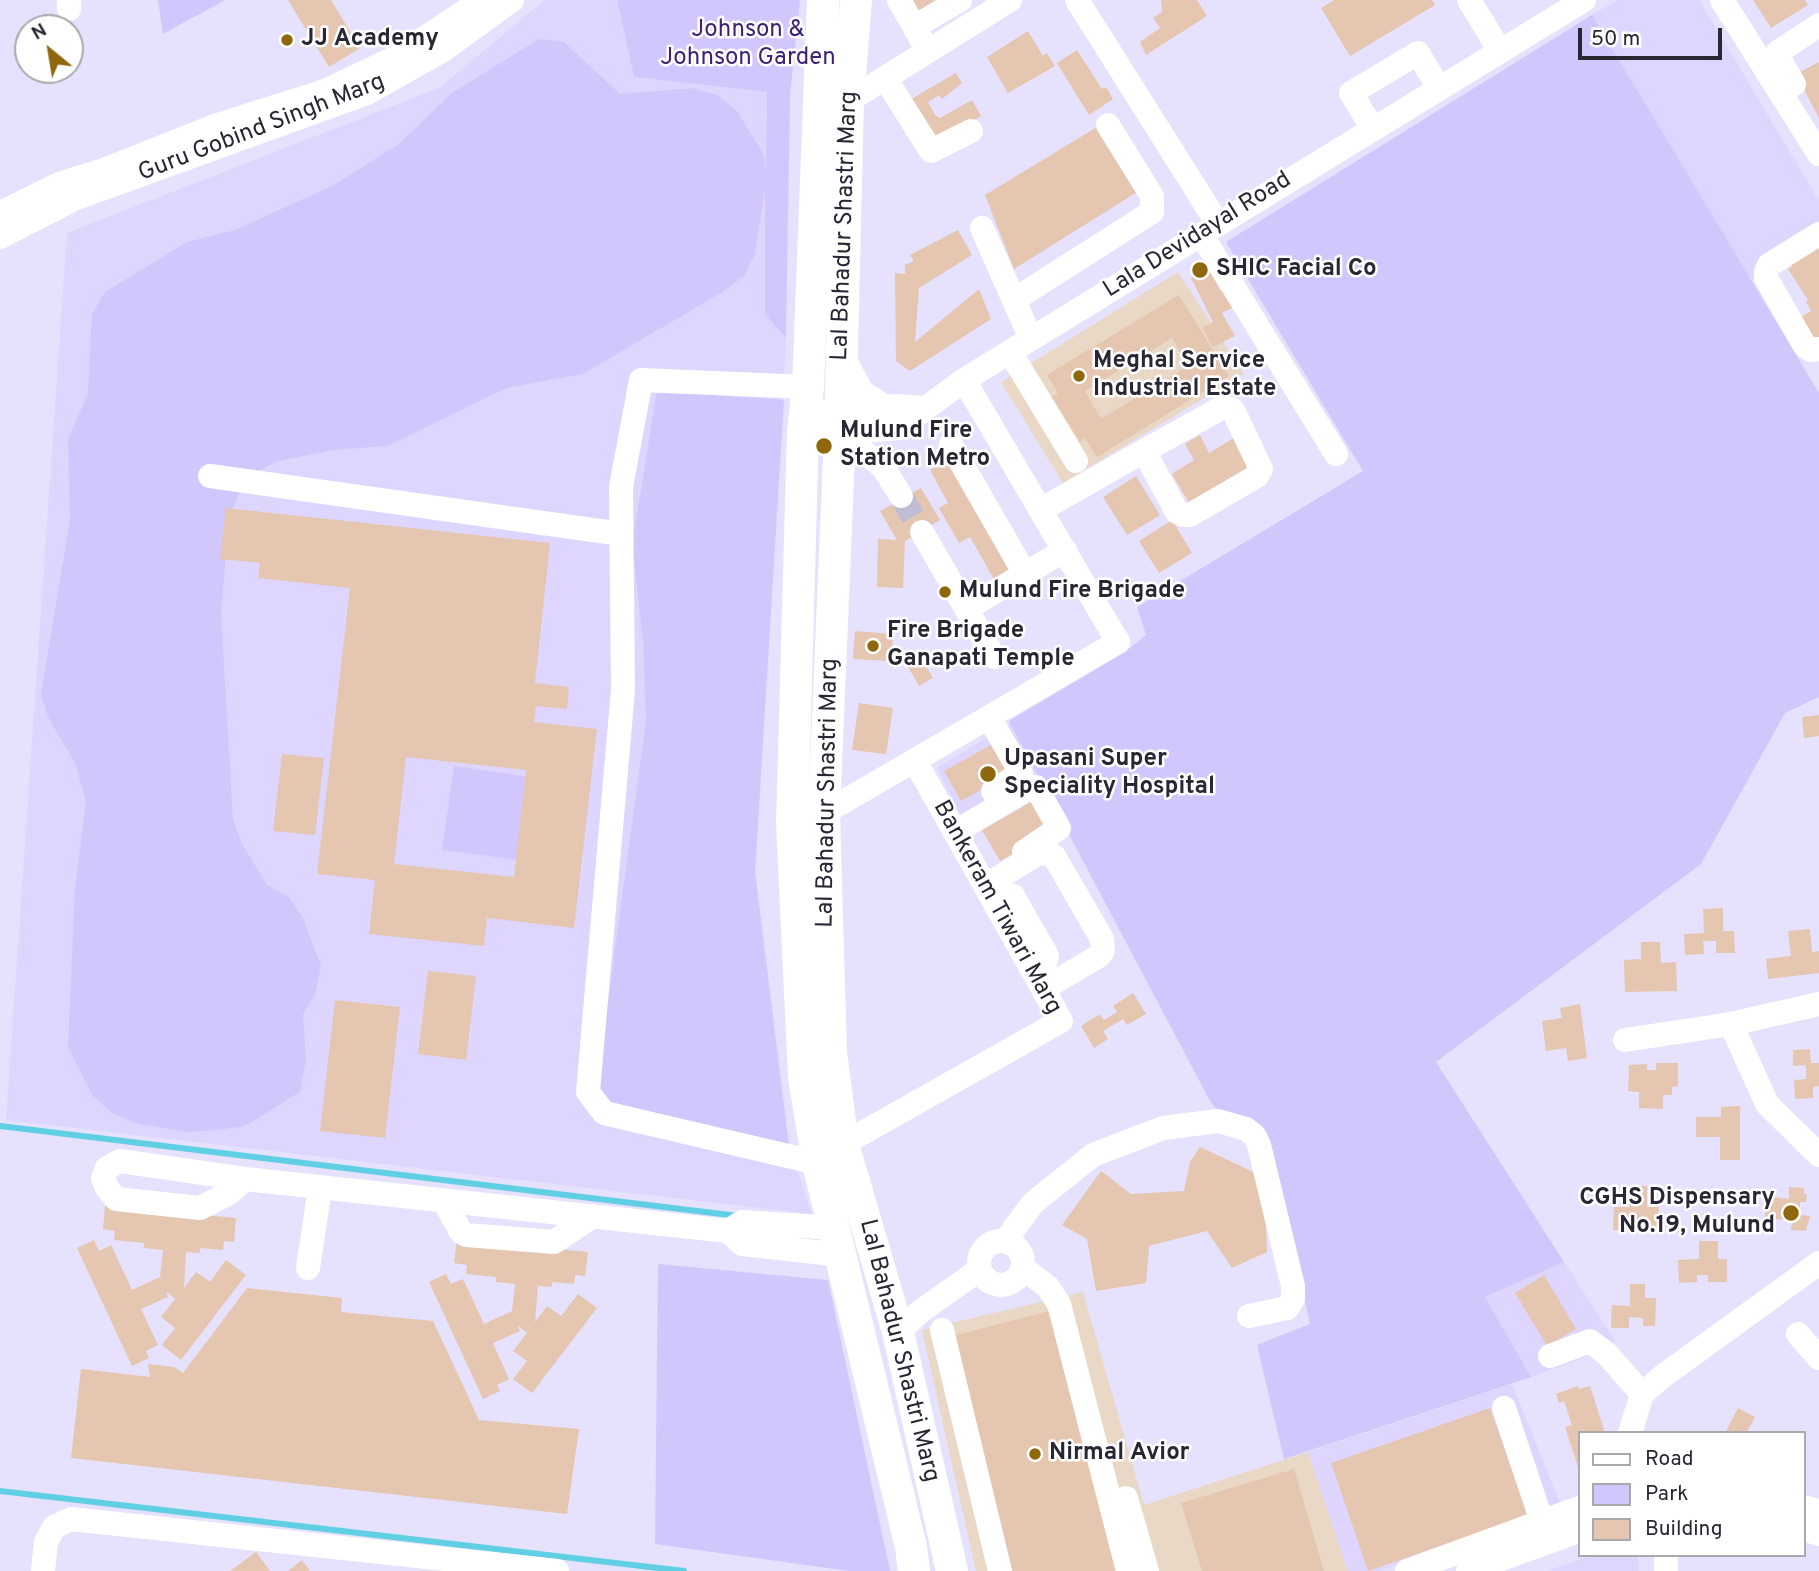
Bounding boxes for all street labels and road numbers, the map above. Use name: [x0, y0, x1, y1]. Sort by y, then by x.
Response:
street label: Guru Gobind Singh Marg: [135, 69, 389, 189]
street label: Lal Bahadur Shastri Marg: [827, 91, 865, 361]
street label: Lala Devidayal Road: [1099, 167, 1297, 305]
street label: Lal Bahadur Shastri Marg: [812, 658, 846, 928]
street label: Bankeram Tiwari Marg: [925, 796, 1067, 1020]
street label: Lal Bahadur Shastri Marg: [851, 1217, 945, 1485]

